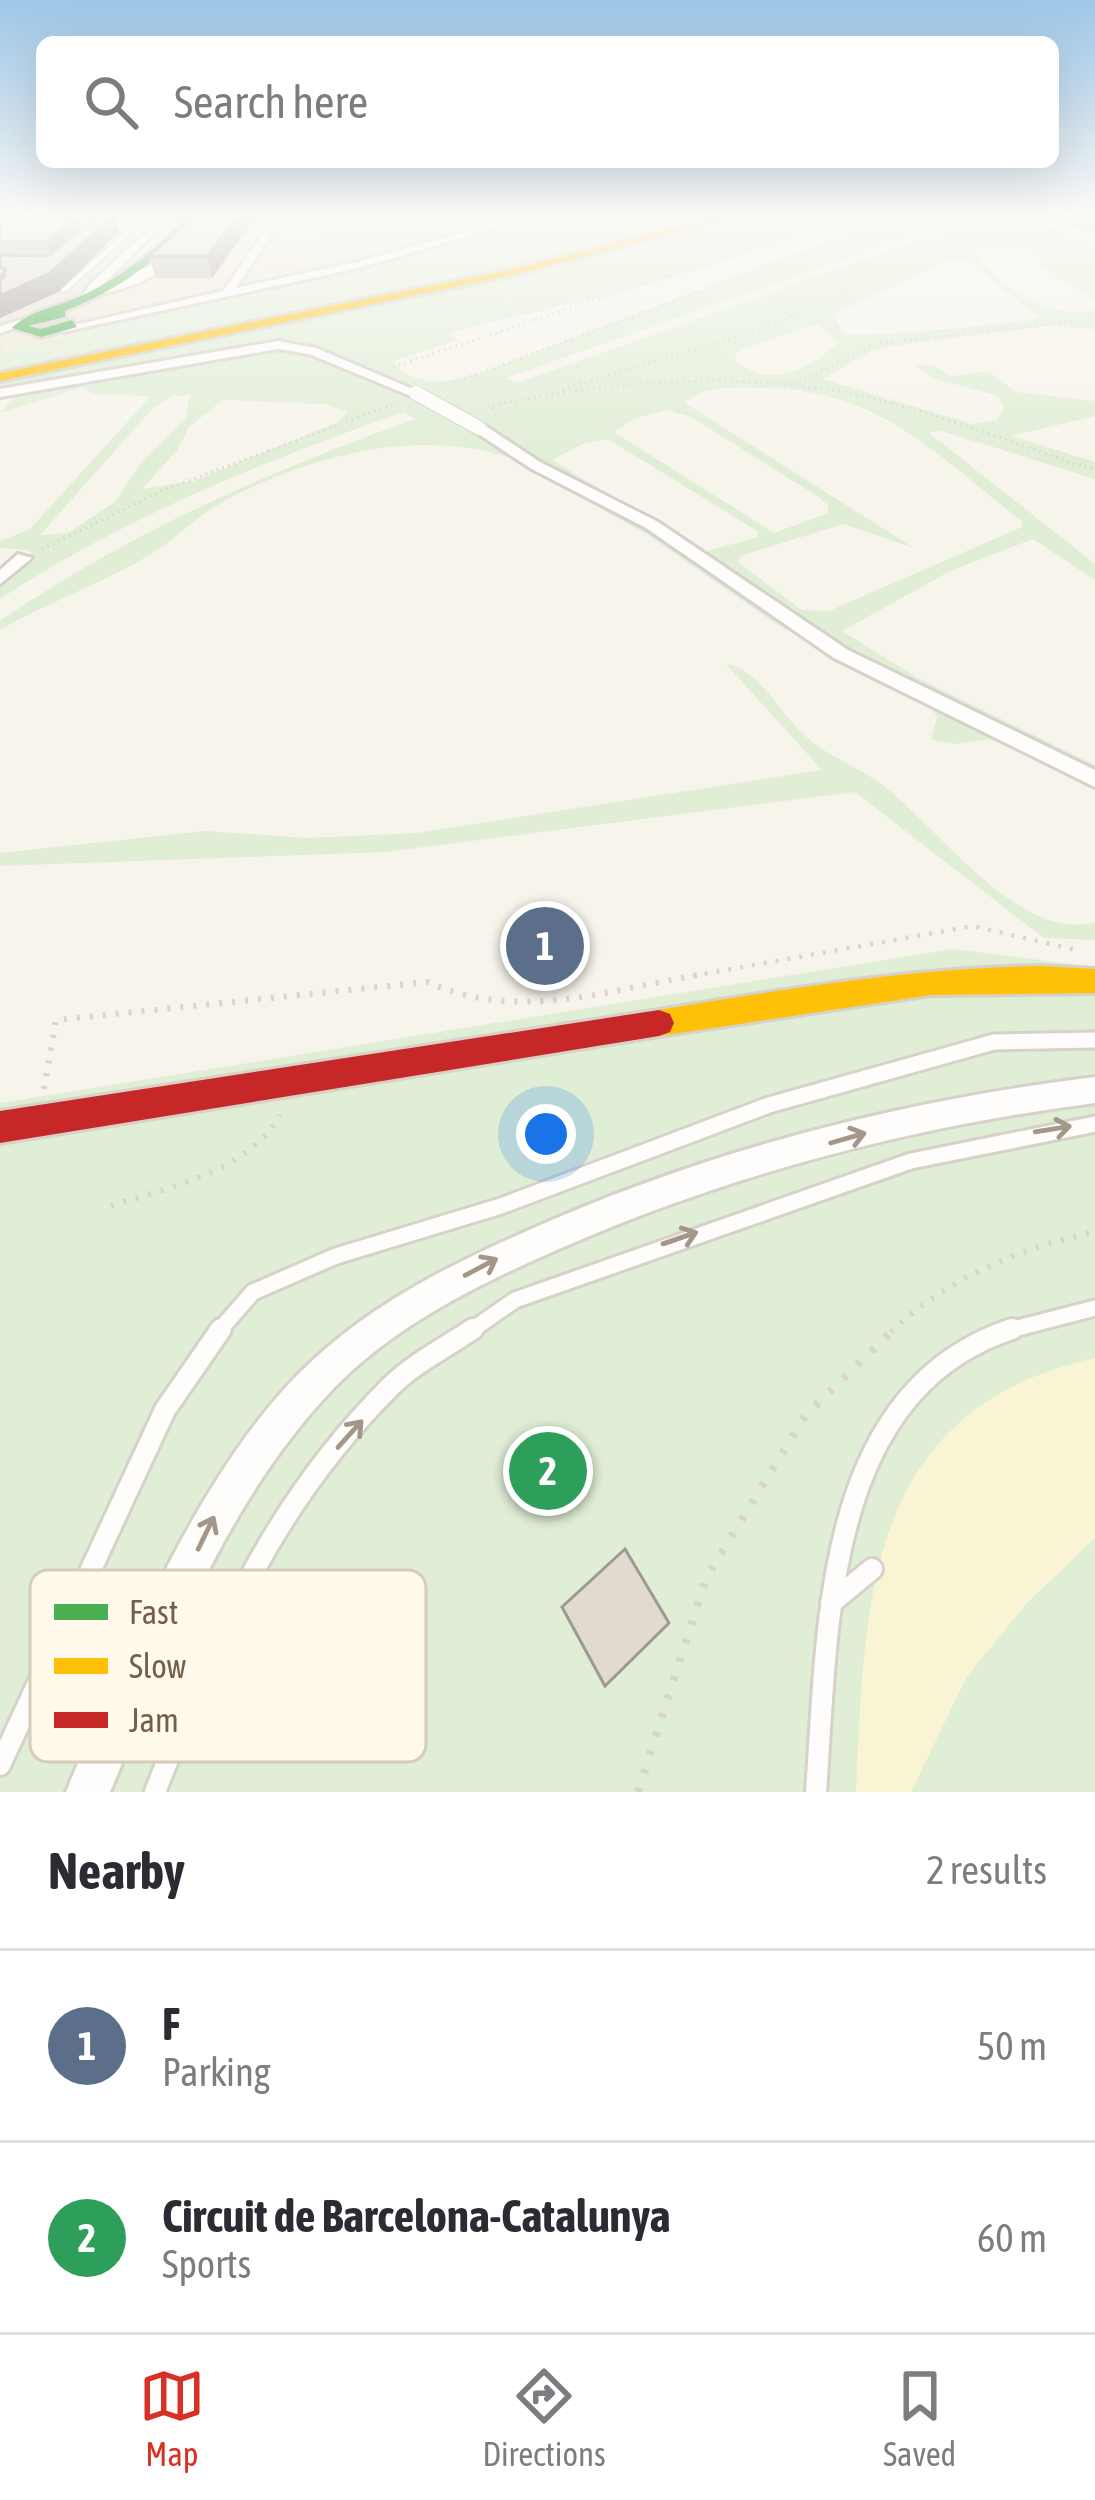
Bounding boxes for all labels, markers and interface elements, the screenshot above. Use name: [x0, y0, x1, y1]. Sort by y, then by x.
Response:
search box: [36, 36, 1059, 168]
icon: search: [78, 69, 144, 135]
text: Search here: [174, 76, 368, 128]
pin: 1: [506, 901, 584, 991]
your location: [516, 1104, 576, 1164]
one-way arrow: [1033, 1117, 1072, 1140]
one-way arrow: [829, 1125, 867, 1147]
one-way arrow: [661, 1226, 698, 1247]
one-way arrow: [463, 1255, 498, 1278]
one-way arrow: [335, 1419, 363, 1449]
pin: 2: [509, 1426, 587, 1516]
one-way arrow: [196, 1516, 218, 1552]
legend: [30, 1570, 426, 1762]
text: Fast: [129, 1593, 178, 1631]
text: Slow: [129, 1647, 186, 1685]
text: Jam: [129, 1701, 179, 1739]
text: Nearby: [48, 1841, 185, 1900]
text: 2 results: [926, 1848, 1047, 1892]
text: F: [162, 1998, 180, 2050]
text: 1: [78, 2024, 96, 2068]
text: 50 m: [977, 2024, 1047, 2068]
text: Parking: [162, 2050, 271, 2094]
text: Circuit de Barcelona-Catalunya: [162, 2190, 670, 2242]
text: 2: [78, 2216, 96, 2260]
text: 60 m: [977, 2216, 1047, 2260]
text: Sports: [162, 2242, 251, 2286]
tab: Map: [139, 2363, 205, 2473]
tab: Directions: [482, 2363, 606, 2473]
tab: Saved: [883, 2363, 956, 2473]

